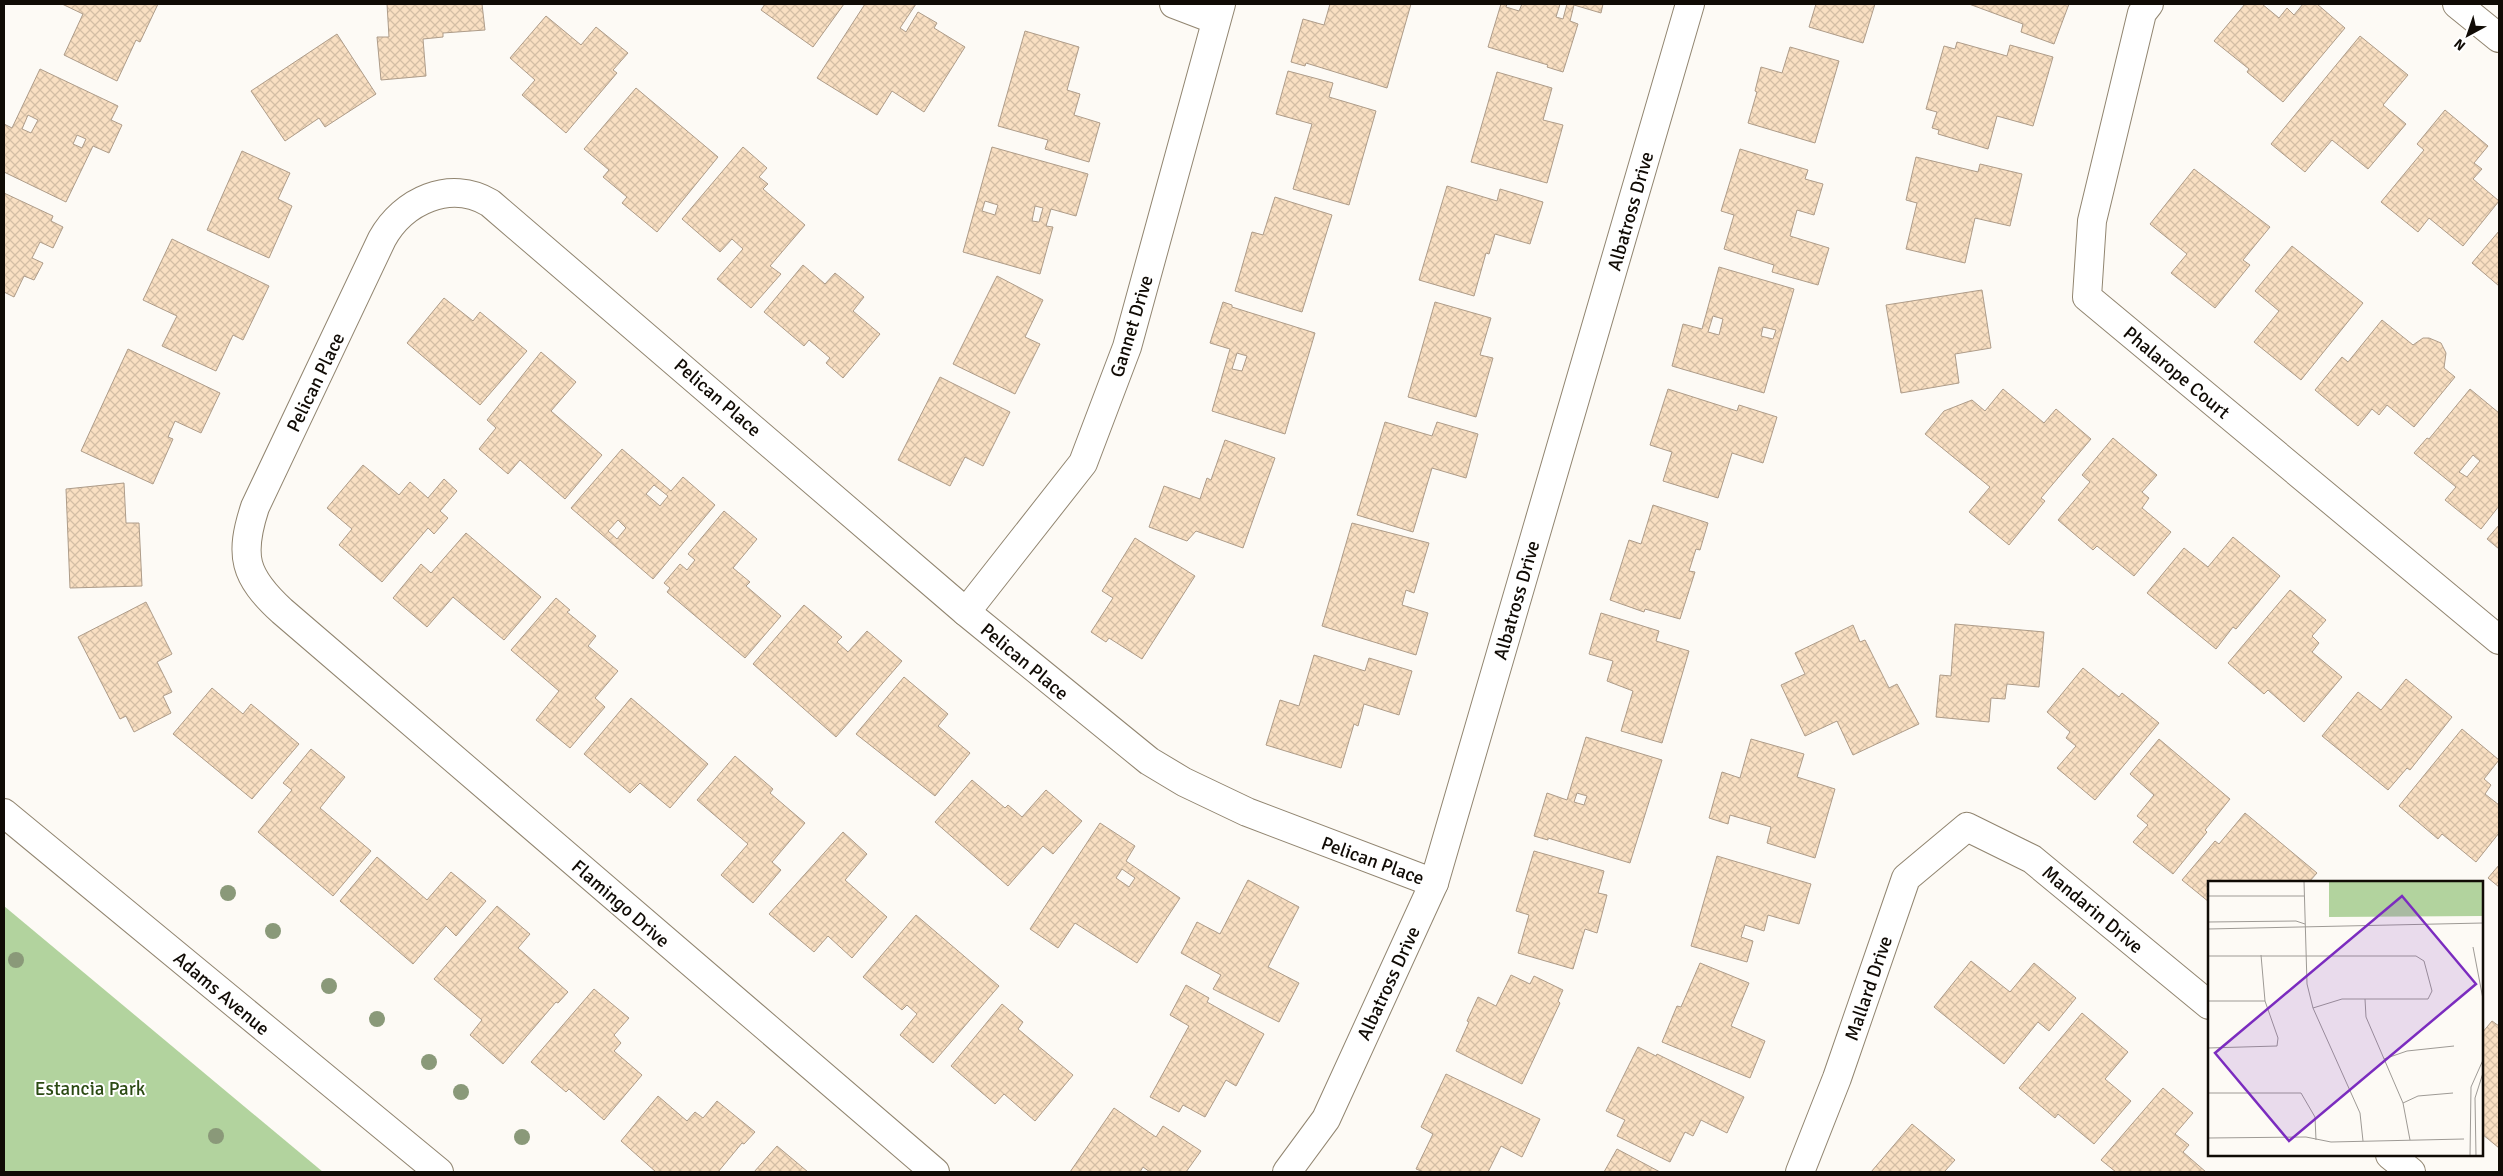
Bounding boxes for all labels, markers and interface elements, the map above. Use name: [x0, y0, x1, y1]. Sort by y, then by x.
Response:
north arrow: [2443, 10, 2493, 60]
text: N: [2451, 35, 2469, 54]
street label: Albatross Drive: [1602, 149, 1659, 274]
street label: Gannet Drive: [1105, 272, 1159, 380]
street label: Phalarope Court: [2118, 321, 2235, 425]
street label: Pelican Place: [281, 329, 350, 436]
street label: Pelican Place: [669, 353, 766, 442]
street label: Albatross Drive: [1488, 538, 1545, 663]
street label: Pelican Place: [975, 618, 1073, 706]
street label: Pelican Place: [1318, 831, 1427, 891]
street label: Flamingo Drive: [566, 855, 674, 953]
street label: Mandarin Drive: [2037, 861, 2148, 959]
inset map: [2208, 881, 2483, 1156]
street label: Albatross Drive: [1352, 923, 1426, 1044]
street label: Mallard Drive: [1840, 933, 1898, 1044]
street label: Adams Avenue: [168, 947, 274, 1041]
park label: Estancia Park: [35, 1077, 146, 1101]

